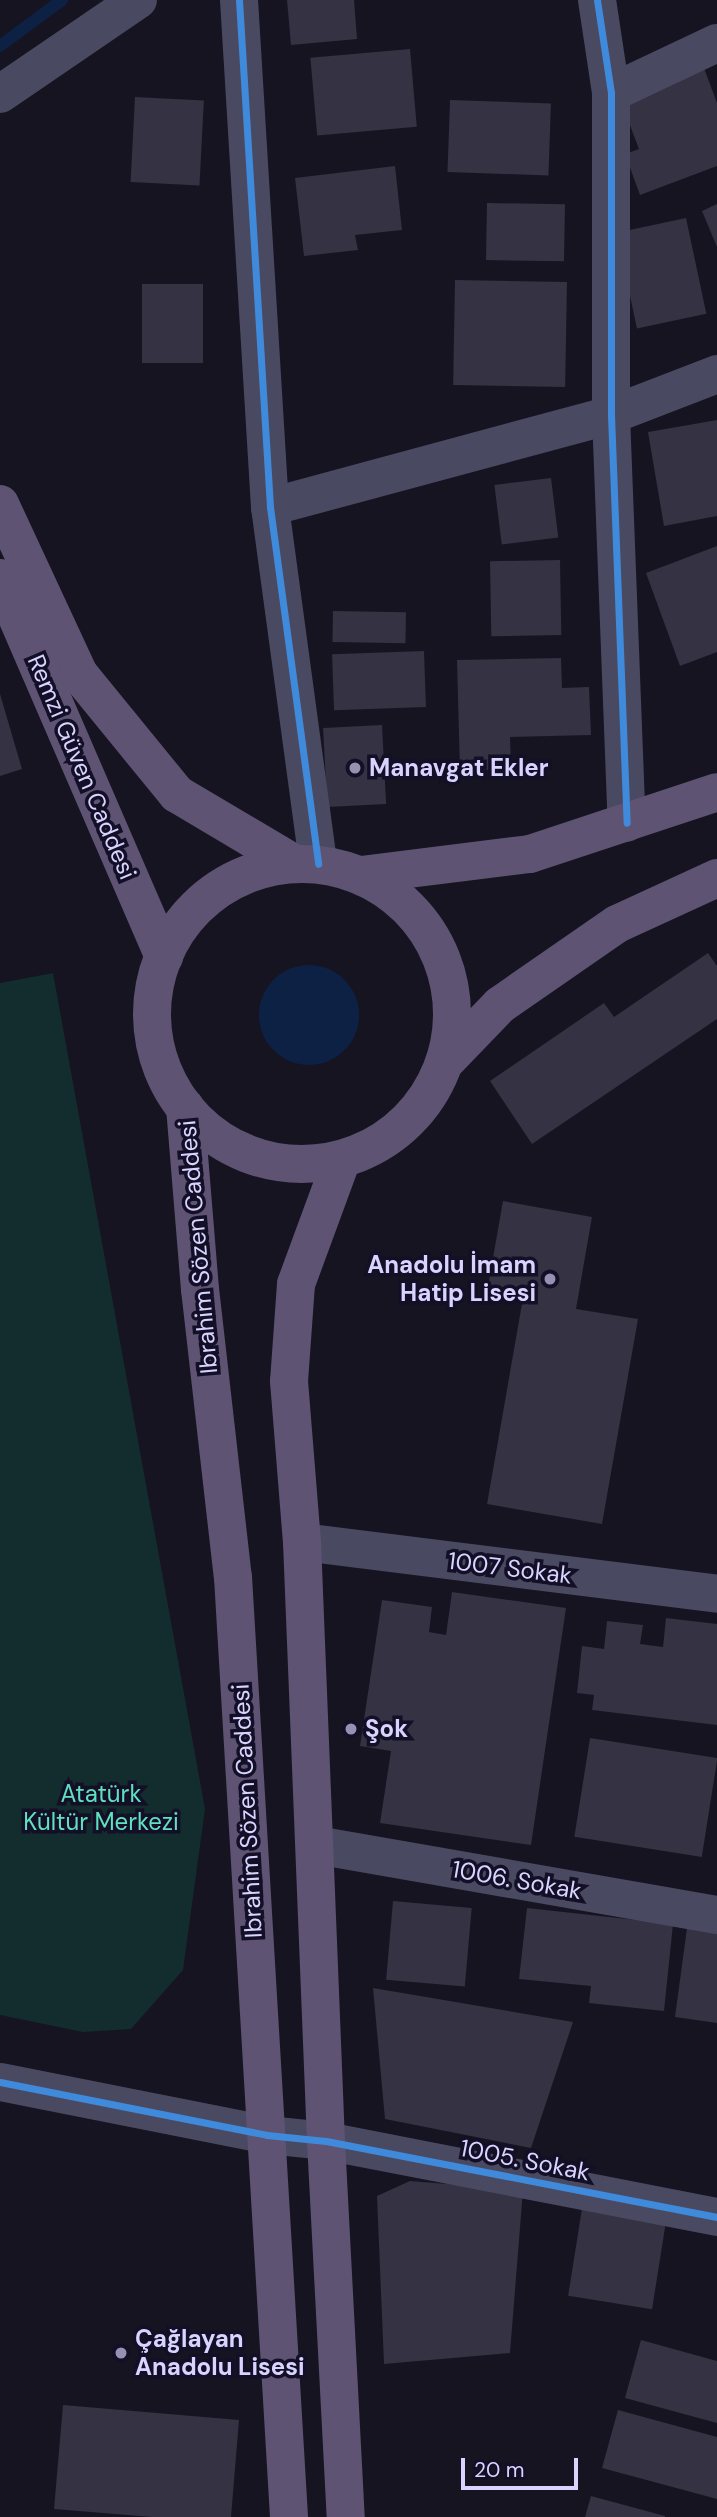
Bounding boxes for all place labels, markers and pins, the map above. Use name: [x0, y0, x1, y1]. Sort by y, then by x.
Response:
place label: Manavgat Ekler: [369, 754, 549, 782]
marker: Manavgat Ekler: [347, 760, 363, 776]
place label: Anadolu İmam Hatip Lisesi: [367, 1251, 536, 1307]
marker: Anadolu İmam Hatip Lisesi: [542, 1271, 558, 1287]
place label: Şok: [365, 1715, 408, 1743]
marker: Şok: [343, 1721, 359, 1737]
place label: Çağlayan Anadolu Lisesi: [135, 2325, 305, 2381]
marker: Çağlayan Anadolu Lisesi: [113, 2345, 129, 2361]

